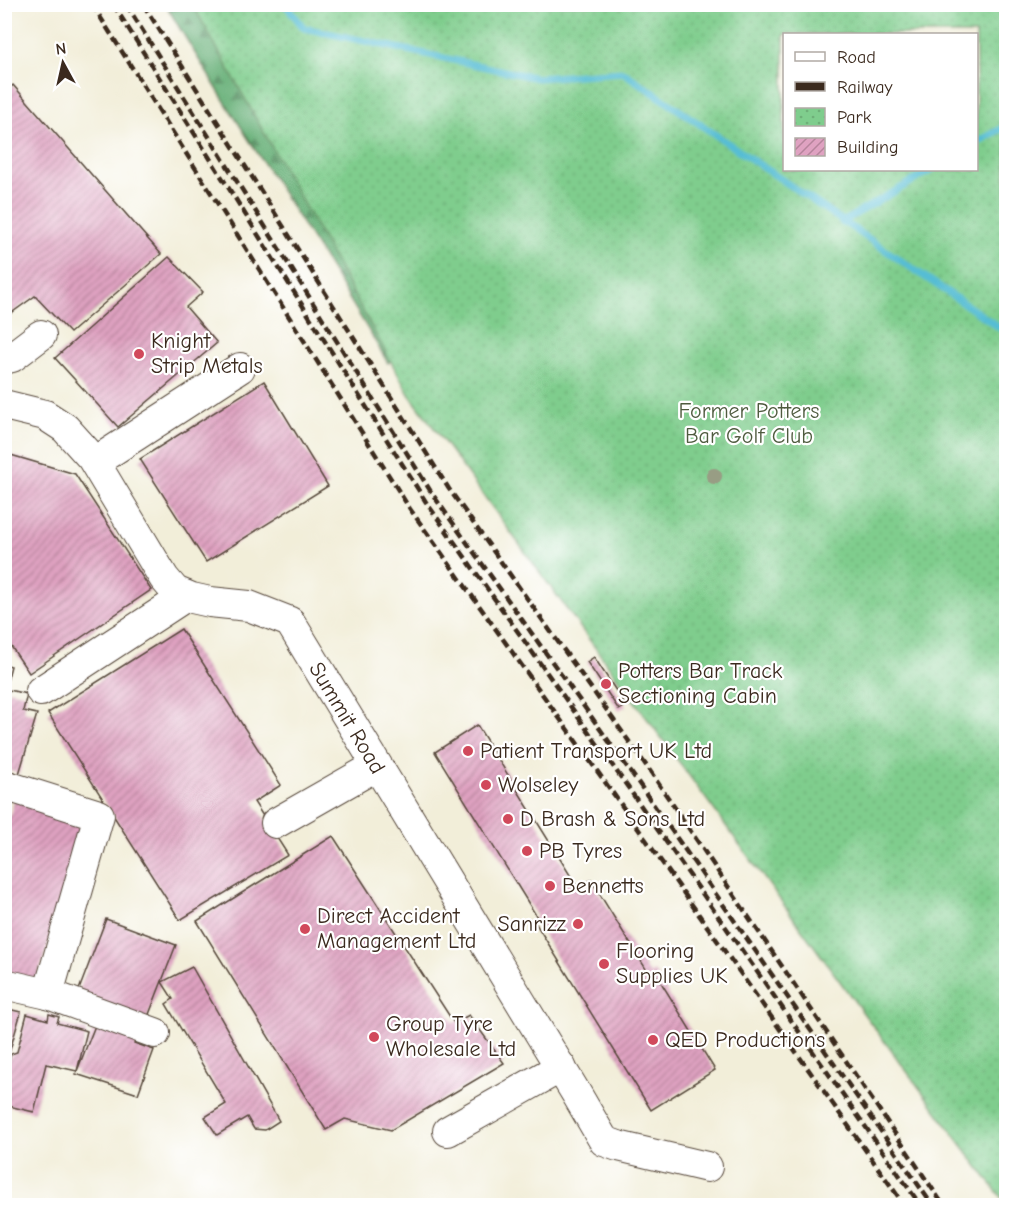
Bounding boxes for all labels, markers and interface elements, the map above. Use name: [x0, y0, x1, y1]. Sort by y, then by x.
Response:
north arrow: [33, 33, 93, 93]
legend: [783, 33, 978, 171]
text: N: [55, 39, 67, 59]
text: Road: [837, 47, 876, 68]
text: Railway: [837, 77, 894, 98]
text: Park: [837, 107, 872, 128]
text: Building: [837, 137, 899, 158]
place label: Knight Strip Metals: [151, 328, 263, 379]
marker: Knight Strip Metals: [132, 347, 146, 361]
park label: Former Potters Bar Golf Club: [679, 398, 819, 449]
street label: Summit Road: [303, 657, 391, 779]
place label: Potters Bar Track Sectioning Cabin: [618, 658, 783, 709]
marker: Potters Bar Track Sectioning Cabin: [599, 677, 613, 691]
place label: Patient Transport UK Ltd: [480, 738, 712, 764]
marker: Patient Transport UK Ltd: [461, 744, 475, 758]
place label: Wolseley: [498, 772, 579, 798]
marker: Wolseley: [479, 778, 493, 792]
place label: D Brash & Sons Ltd: [520, 806, 705, 832]
marker: D Brash & Sons Ltd: [501, 812, 515, 826]
place label: PB Tyres: [539, 838, 622, 864]
marker: PB Tyres: [520, 844, 534, 858]
place label: Bennetts: [562, 873, 644, 899]
marker: Bennetts: [543, 879, 557, 893]
place label: Direct Accident Management Ltd: [317, 903, 476, 954]
place label: Sanrizz: [498, 911, 566, 937]
marker: Sanrizz: [571, 917, 585, 931]
marker: Direct Accident Management Ltd: [298, 922, 312, 936]
place label: Flooring Supplies UK: [616, 938, 728, 989]
marker: Flooring Supplies UK: [597, 957, 611, 971]
place label: Group Tyre Wholesale Ltd: [386, 1011, 516, 1062]
place label: QED Productions: [665, 1027, 825, 1053]
marker: Group Tyre Wholesale Ltd: [367, 1030, 381, 1044]
marker: QED Productions: [646, 1033, 660, 1047]

